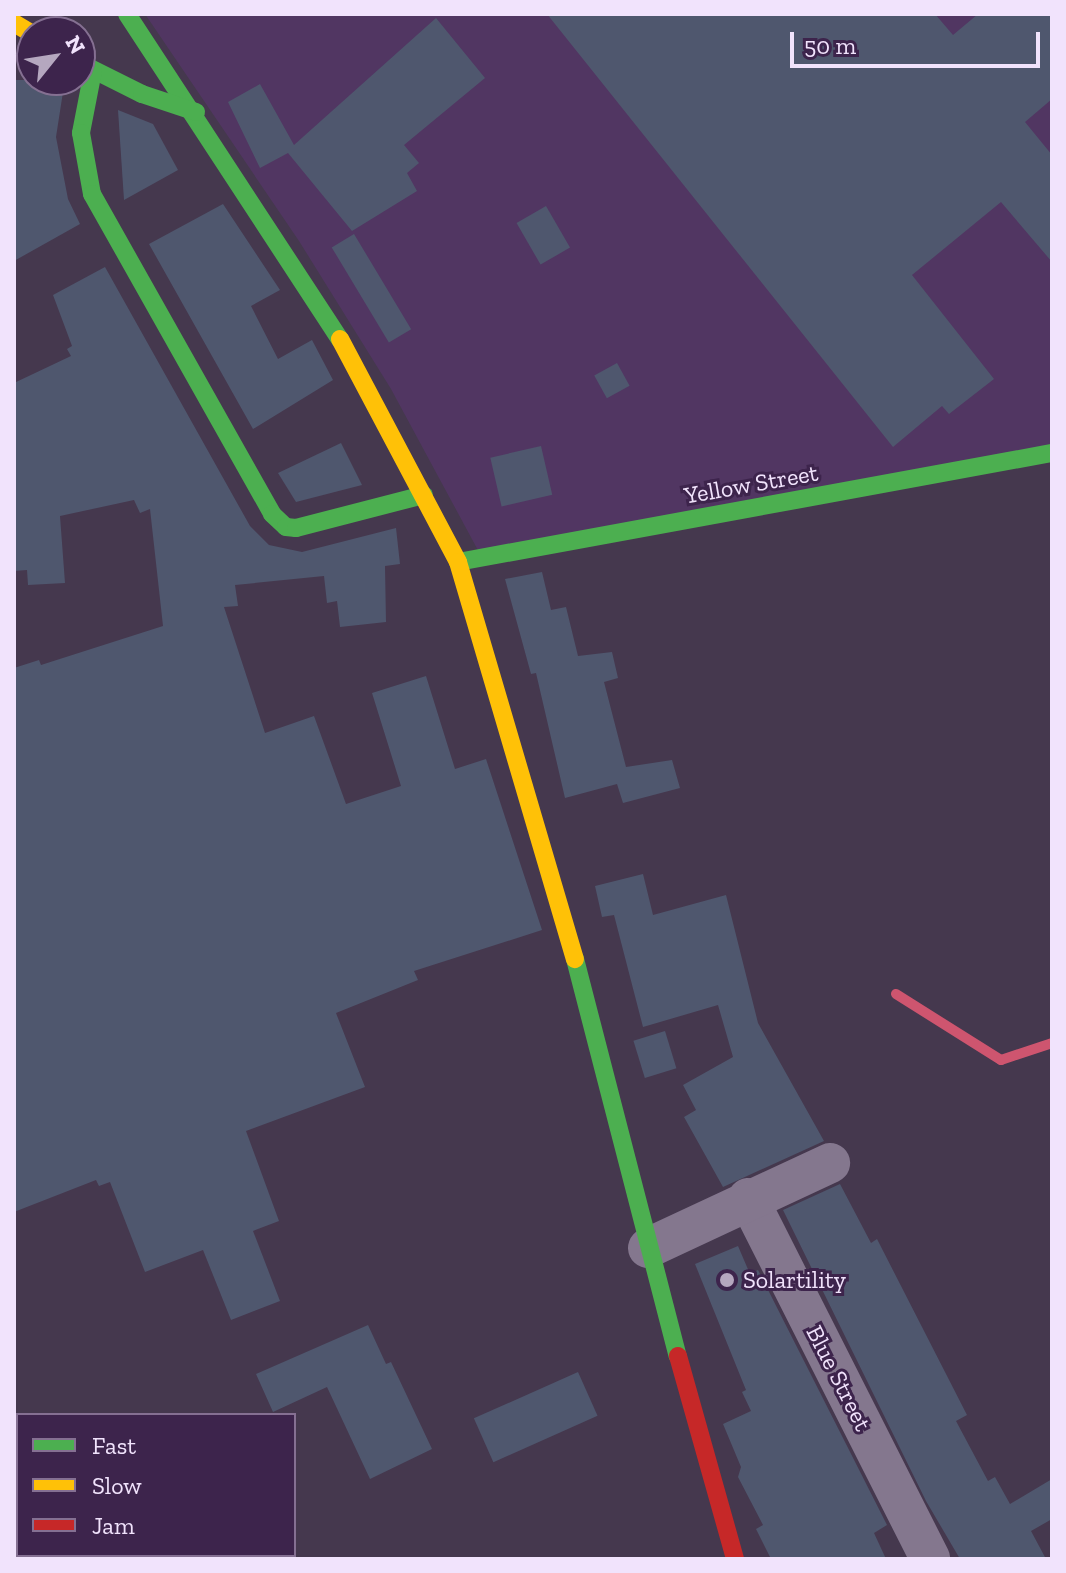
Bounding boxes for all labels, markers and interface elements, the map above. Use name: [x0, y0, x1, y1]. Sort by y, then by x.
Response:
north arrow: [16, 16, 96, 96]
scale bar: [794, 16, 1044, 66]
text: N: [60, 31, 91, 59]
text: 50 m: [804, 31, 856, 60]
street label: Yellow Street: [682, 458, 820, 510]
place label: Solartility: [743, 1266, 846, 1294]
marker: Solartility: [718, 1271, 736, 1289]
street label: Blue Street: [800, 1321, 878, 1435]
legend: [16, 1413, 296, 1557]
text: Fast: [92, 1431, 136, 1460]
text: Slow: [92, 1471, 142, 1500]
text: Jam: [92, 1511, 135, 1540]

